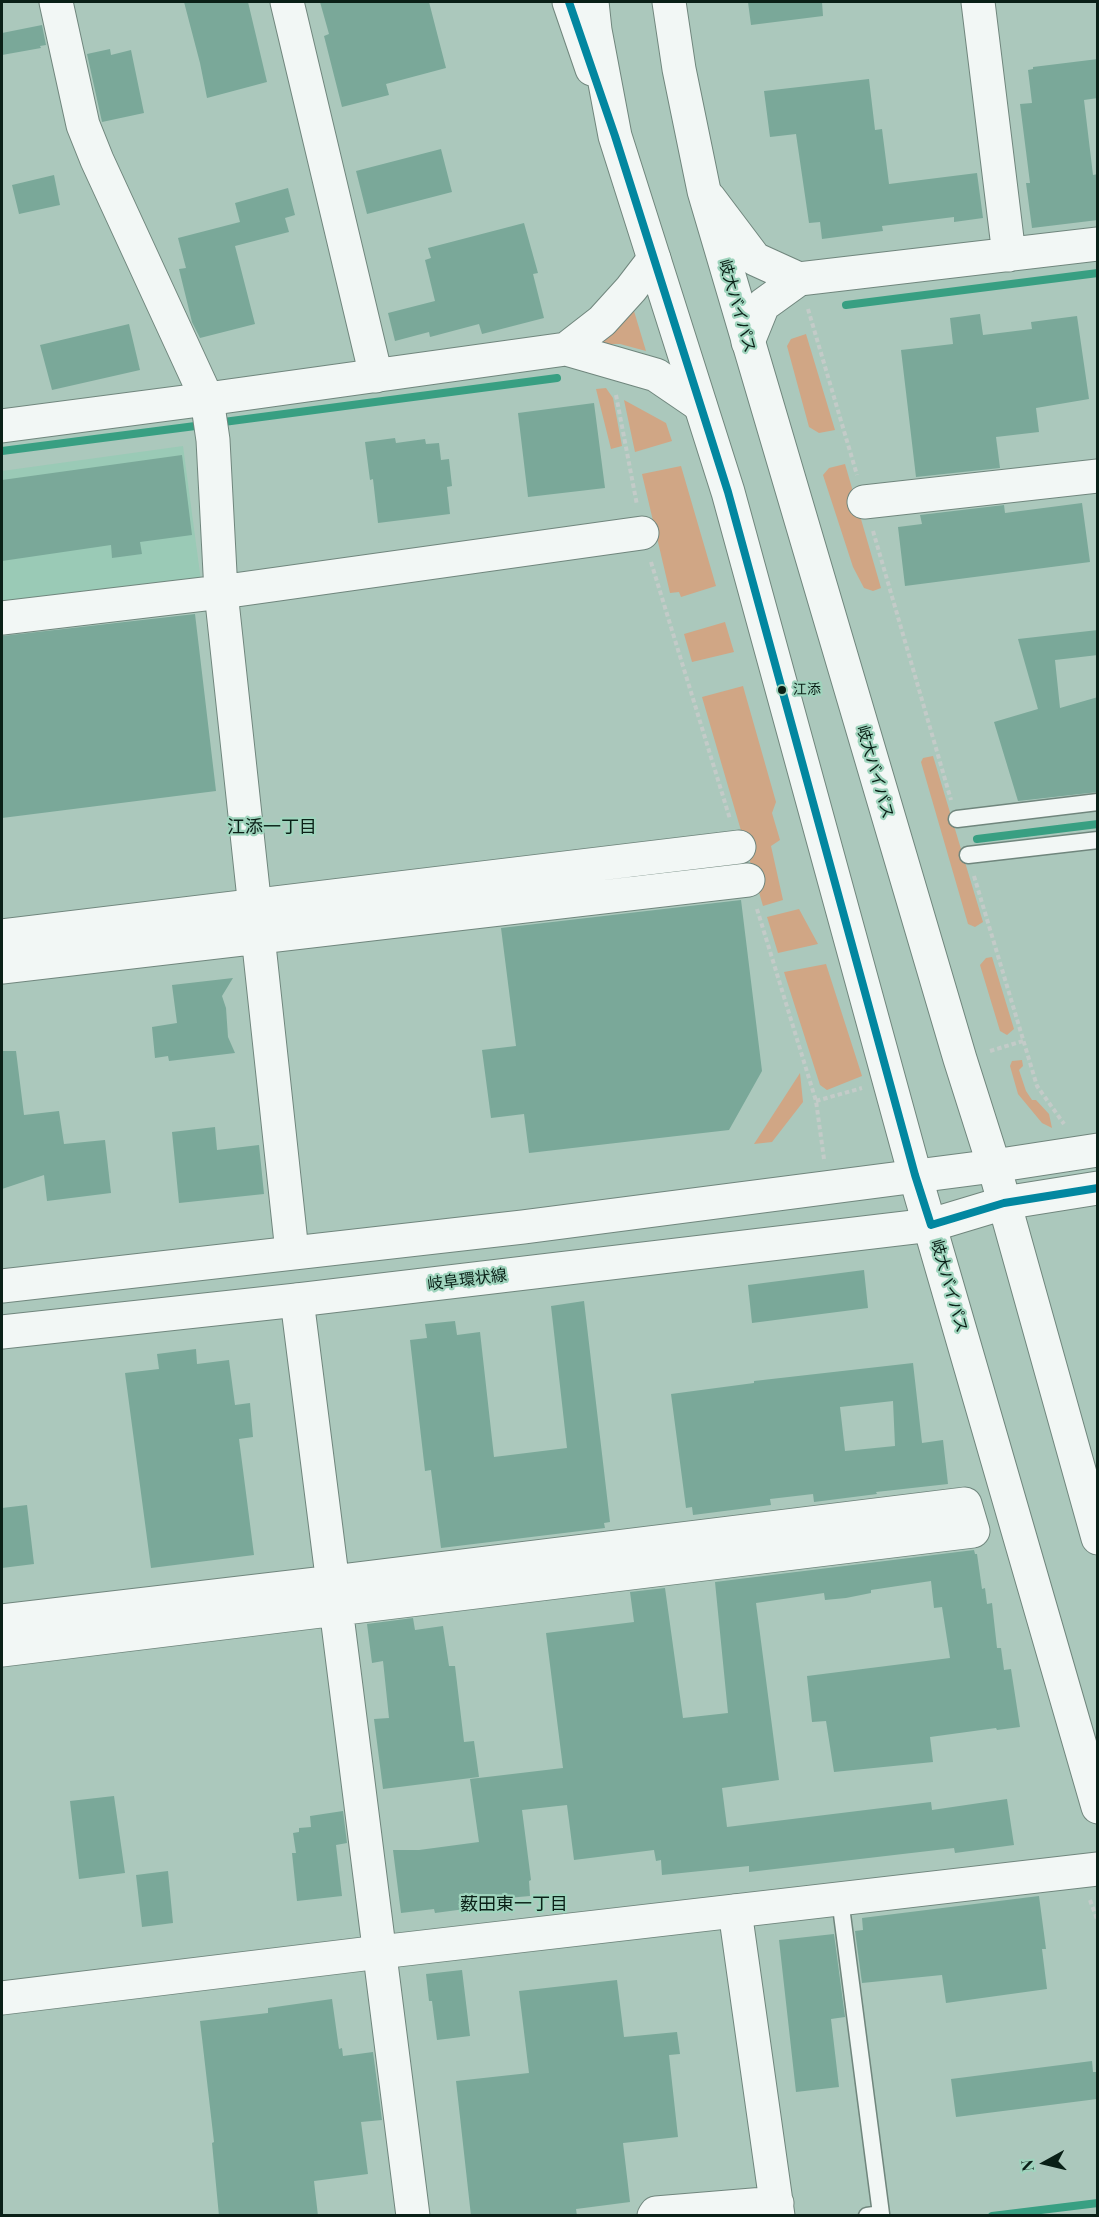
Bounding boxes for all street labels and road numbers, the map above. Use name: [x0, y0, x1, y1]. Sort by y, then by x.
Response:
street label: 岐大バイパス: [715, 257, 759, 355]
street label: 岐大バイパス: [853, 723, 897, 821]
street label: 岐大バイパス: [927, 1237, 971, 1335]
street label: 岐阜環状線: [426, 1266, 508, 1294]

